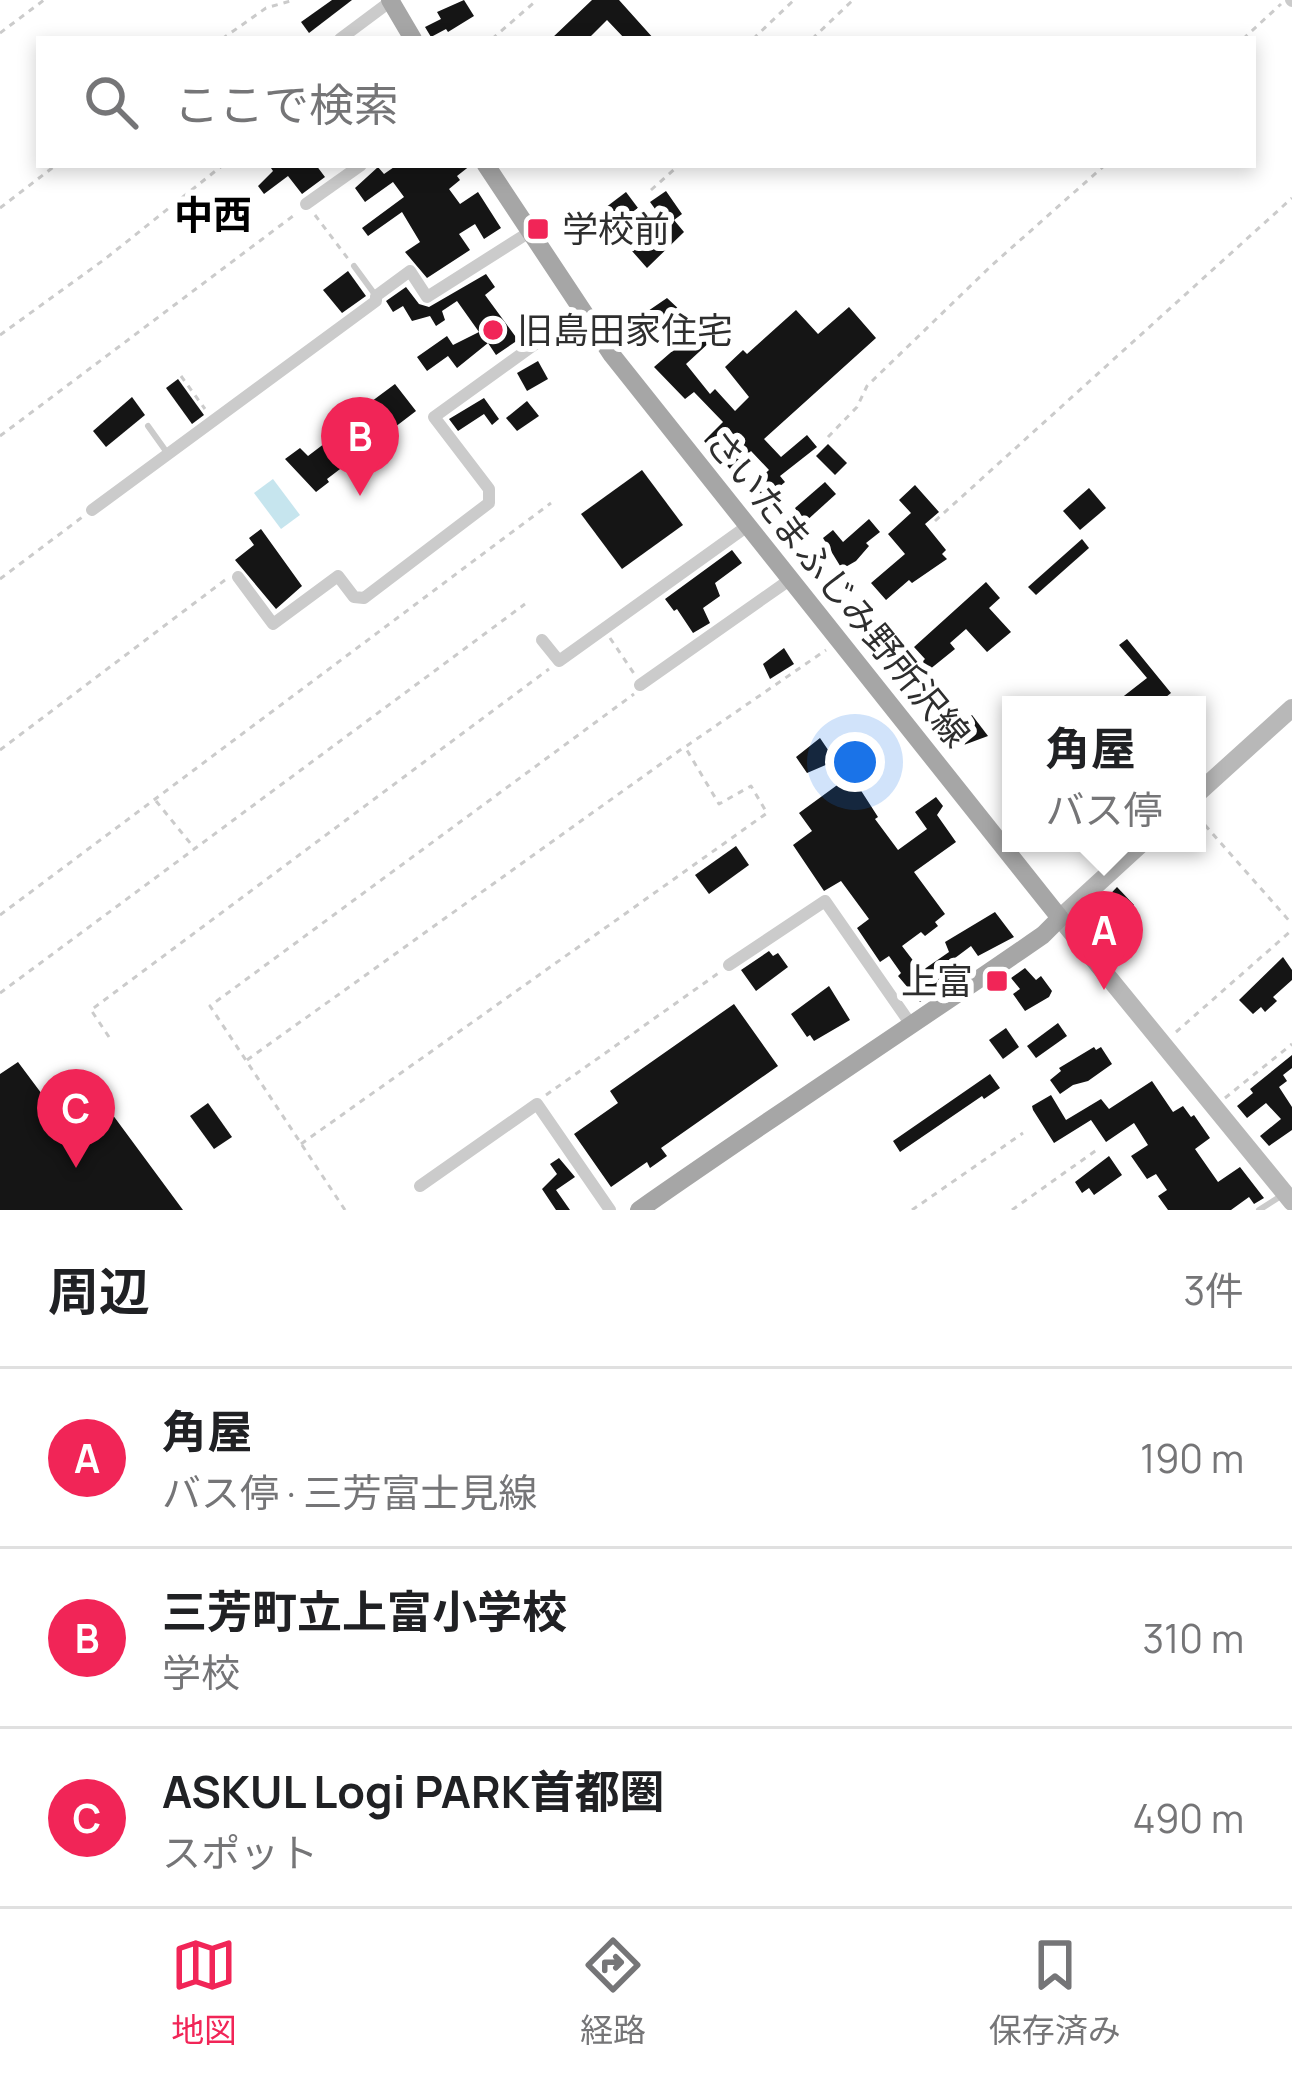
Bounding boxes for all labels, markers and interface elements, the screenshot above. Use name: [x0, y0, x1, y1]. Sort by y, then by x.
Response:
search box: [36, 36, 1256, 168]
icon: search: [78, 69, 144, 135]
text: ここで検索: [174, 73, 399, 135]
district label: 中西: [174, 187, 252, 241]
place label: 学校前: [562, 204, 670, 253]
marker: 学校前: [525, 216, 551, 242]
place label: 旧島田家住宅: [517, 305, 733, 354]
marker: 旧島田家住宅: [480, 317, 506, 343]
pin: B: [321, 397, 399, 496]
street label: さいたまふじみ野所沢線: [695, 419, 982, 757]
popup: [1002, 696, 1206, 852]
text: 角屋: [1045, 717, 1136, 779]
your location: [825, 732, 885, 792]
text: バス停: [1045, 782, 1163, 836]
pin: A: [1065, 891, 1143, 990]
place label: 上富: [901, 956, 973, 1005]
marker: 上富: [984, 968, 1010, 994]
pin: C: [37, 1069, 115, 1168]
text: 周辺: [48, 1256, 150, 1325]
text: 3件: [1183, 1263, 1244, 1317]
text: 角屋: [162, 1400, 252, 1462]
text: A: [74, 1431, 100, 1485]
text: 190 m: [1140, 1431, 1244, 1485]
text: バス停 · 三芳富士見線: [162, 1465, 537, 1519]
text: 三芳町立上富小学校: [162, 1580, 567, 1642]
text: B: [75, 1611, 99, 1665]
text: 310 m: [1143, 1611, 1244, 1665]
text: 学校: [162, 1645, 240, 1699]
text: ASKUL Logi PARK首都圏: [162, 1760, 665, 1822]
text: C: [73, 1791, 101, 1845]
text: 490 m: [1133, 1791, 1244, 1845]
text: スポット: [162, 1825, 318, 1879]
tab: 地図: [171, 1932, 237, 2052]
tab: 経路: [580, 1932, 646, 2052]
tab: 保存済み: [989, 1932, 1121, 2052]

